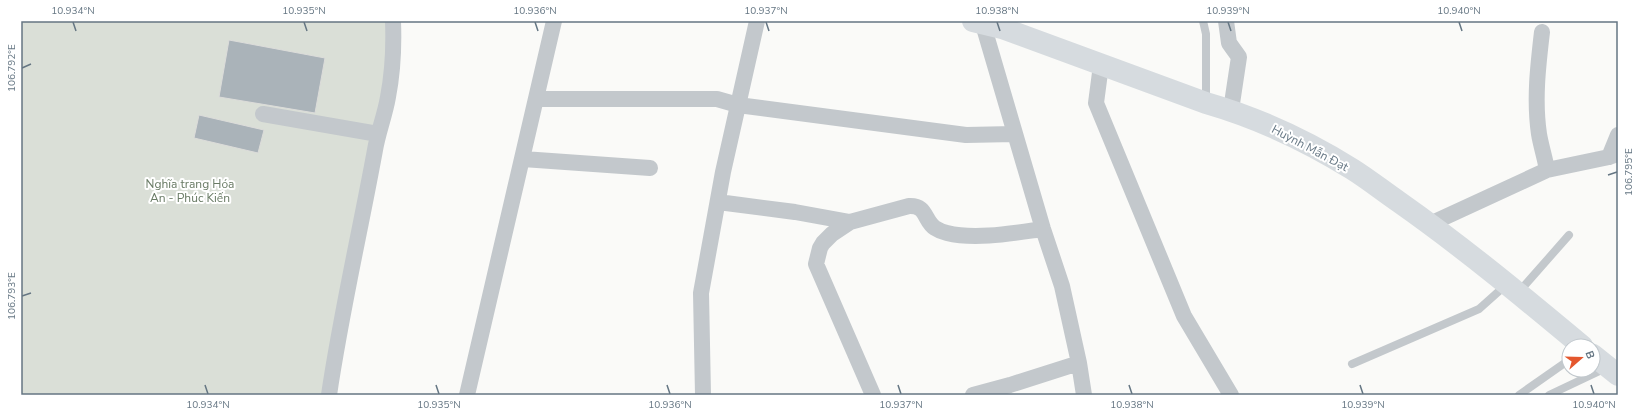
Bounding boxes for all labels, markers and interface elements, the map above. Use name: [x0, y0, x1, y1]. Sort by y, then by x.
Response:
text: 10.934°N: [51, 4, 95, 18]
text: 10.935°N: [282, 4, 326, 18]
text: 10.936°N: [513, 4, 557, 18]
text: 10.937°N: [744, 4, 788, 18]
text: 10.938°N: [975, 4, 1019, 18]
text: 10.939°N: [1206, 4, 1250, 18]
text: 10.940°N: [1437, 4, 1481, 18]
text: 106.792°E: [5, 44, 19, 92]
street label: Huỳnh Mẫn Đạt: [1269, 121, 1352, 175]
text: 106.795°E: [1622, 148, 1636, 196]
park label: Nghĩa trang Hóa An - Phúc Kiến: [146, 176, 234, 206]
text: 106.793°E: [5, 272, 19, 320]
north arrow: [1561, 338, 1601, 378]
text: B: [1582, 349, 1598, 361]
text: 10.934°N: [186, 398, 230, 412]
text: 10.935°N: [417, 398, 461, 412]
text: 10.936°N: [648, 398, 692, 412]
text: 10.937°N: [879, 398, 923, 412]
text: 10.938°N: [1110, 398, 1154, 412]
text: 10.939°N: [1341, 398, 1385, 412]
text: 10.940°N: [1572, 398, 1616, 412]

